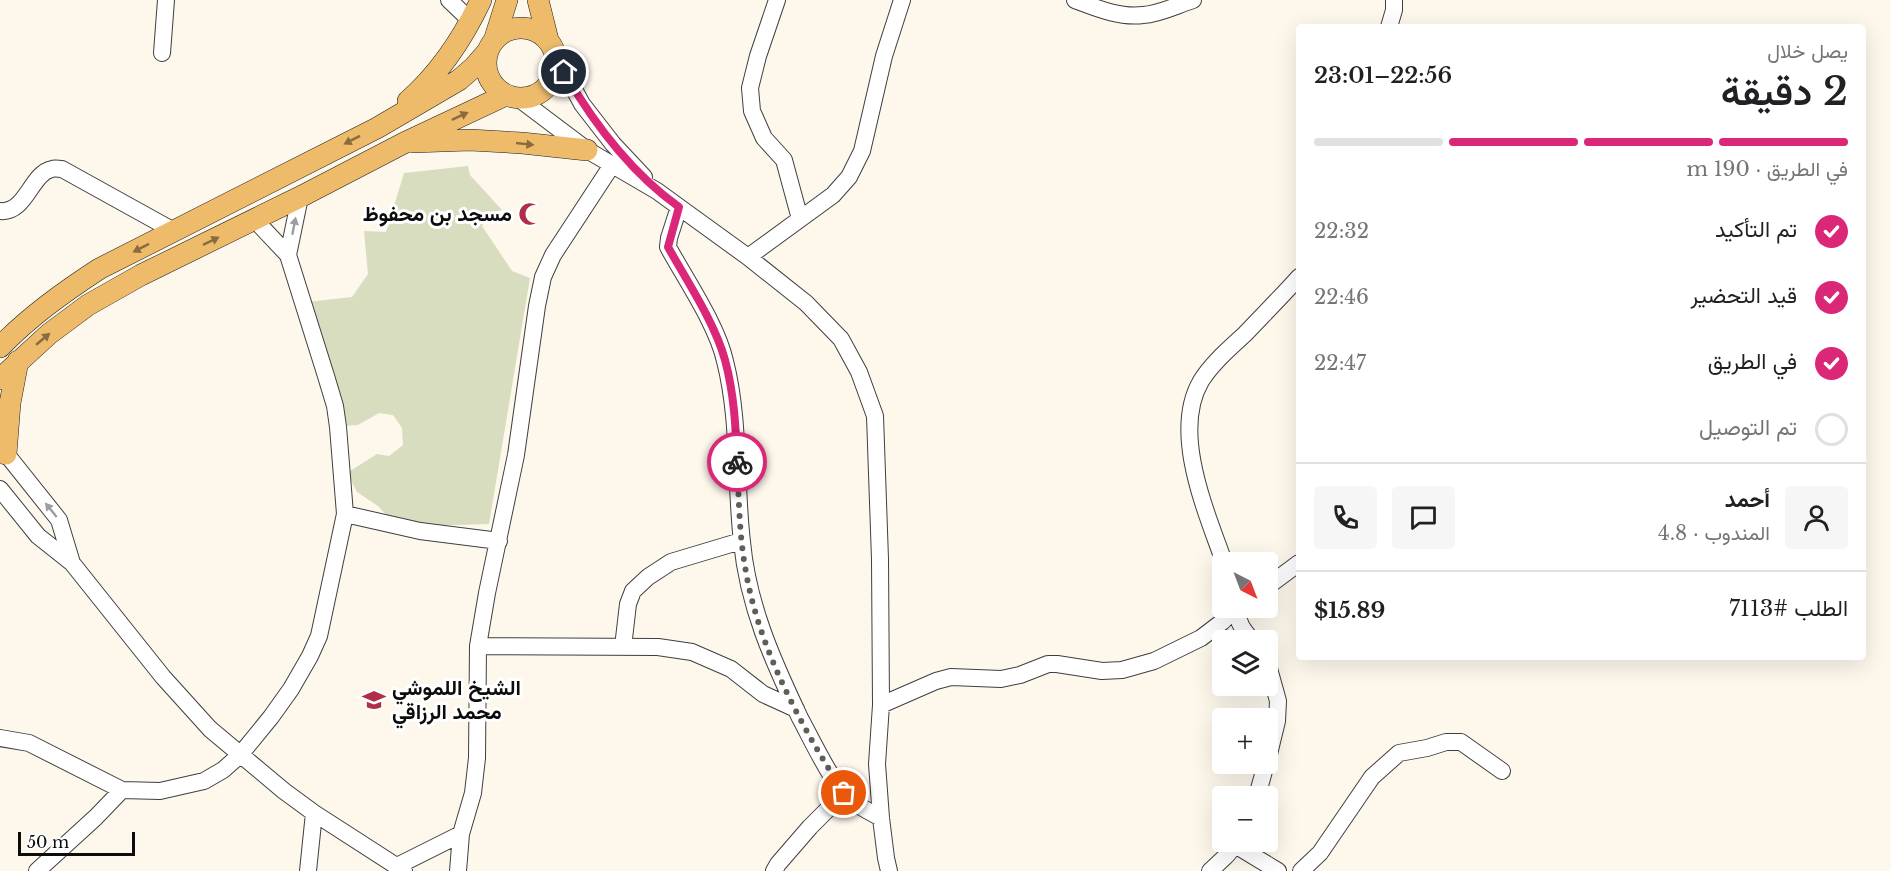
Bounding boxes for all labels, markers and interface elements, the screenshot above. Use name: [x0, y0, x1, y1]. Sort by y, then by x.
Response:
text: يصل خلال: [1767, 39, 1848, 63]
pin: [538, 46, 589, 97]
icon: home: [547, 55, 580, 88]
text: 22:56–23:01: [1314, 62, 1452, 89]
text: 2 دقيقة: [1721, 67, 1848, 116]
one-way arrow: [452, 112, 469, 121]
one-way arrow: [344, 136, 361, 145]
one-way arrow: [516, 139, 535, 149]
text: في الطريق · 190 m: [1686, 157, 1848, 181]
place label: مسجد بن محفوظ: [363, 201, 512, 227]
mosque icon: مسجد بن محفوظ: [517, 201, 543, 227]
icon: check: [1815, 215, 1848, 248]
one-way arrow: [290, 216, 299, 235]
text: تم التأكيد: [1715, 216, 1797, 243]
text: 22:32: [1314, 219, 1369, 243]
one-way arrow: [202, 236, 219, 245]
one-way arrow: [132, 242, 150, 252]
icon: check: [1815, 281, 1848, 314]
text: قيد التحضير: [1690, 282, 1797, 309]
text: 22:46: [1314, 285, 1369, 309]
one-way arrow: [35, 333, 51, 346]
icon: check: [1815, 347, 1848, 380]
text: في الطريق: [1708, 348, 1797, 375]
text: 22:47: [1314, 351, 1366, 375]
text: تم التوصيل: [1699, 414, 1797, 441]
courier: [707, 432, 767, 492]
icon: bike: [721, 446, 754, 479]
button: phone: [1314, 486, 1377, 549]
button: chat: [1392, 486, 1455, 549]
text: أحمد: [1725, 486, 1770, 513]
button: person: [1785, 486, 1848, 549]
one-way arrow: [45, 502, 57, 517]
text: المندوب · 4.8: [1658, 521, 1770, 545]
north arrow: [1212, 552, 1278, 618]
map controls: [1212, 552, 1278, 852]
text: الطلب #7113: [1729, 595, 1848, 622]
text: $15.89: [1314, 597, 1385, 624]
button: layers: [1212, 630, 1278, 696]
place label: الشيخ اللموشي محمد الرزاقي: [392, 675, 521, 729]
school or university icon: الشيخ اللموشي محمد الرزاقي: [361, 687, 387, 713]
button: +: [1212, 708, 1278, 774]
pin: [818, 767, 869, 818]
icon: bag: [827, 776, 860, 809]
button: −: [1212, 786, 1278, 852]
scale bar: [18, 829, 135, 856]
text: 50 m: [27, 832, 69, 852]

